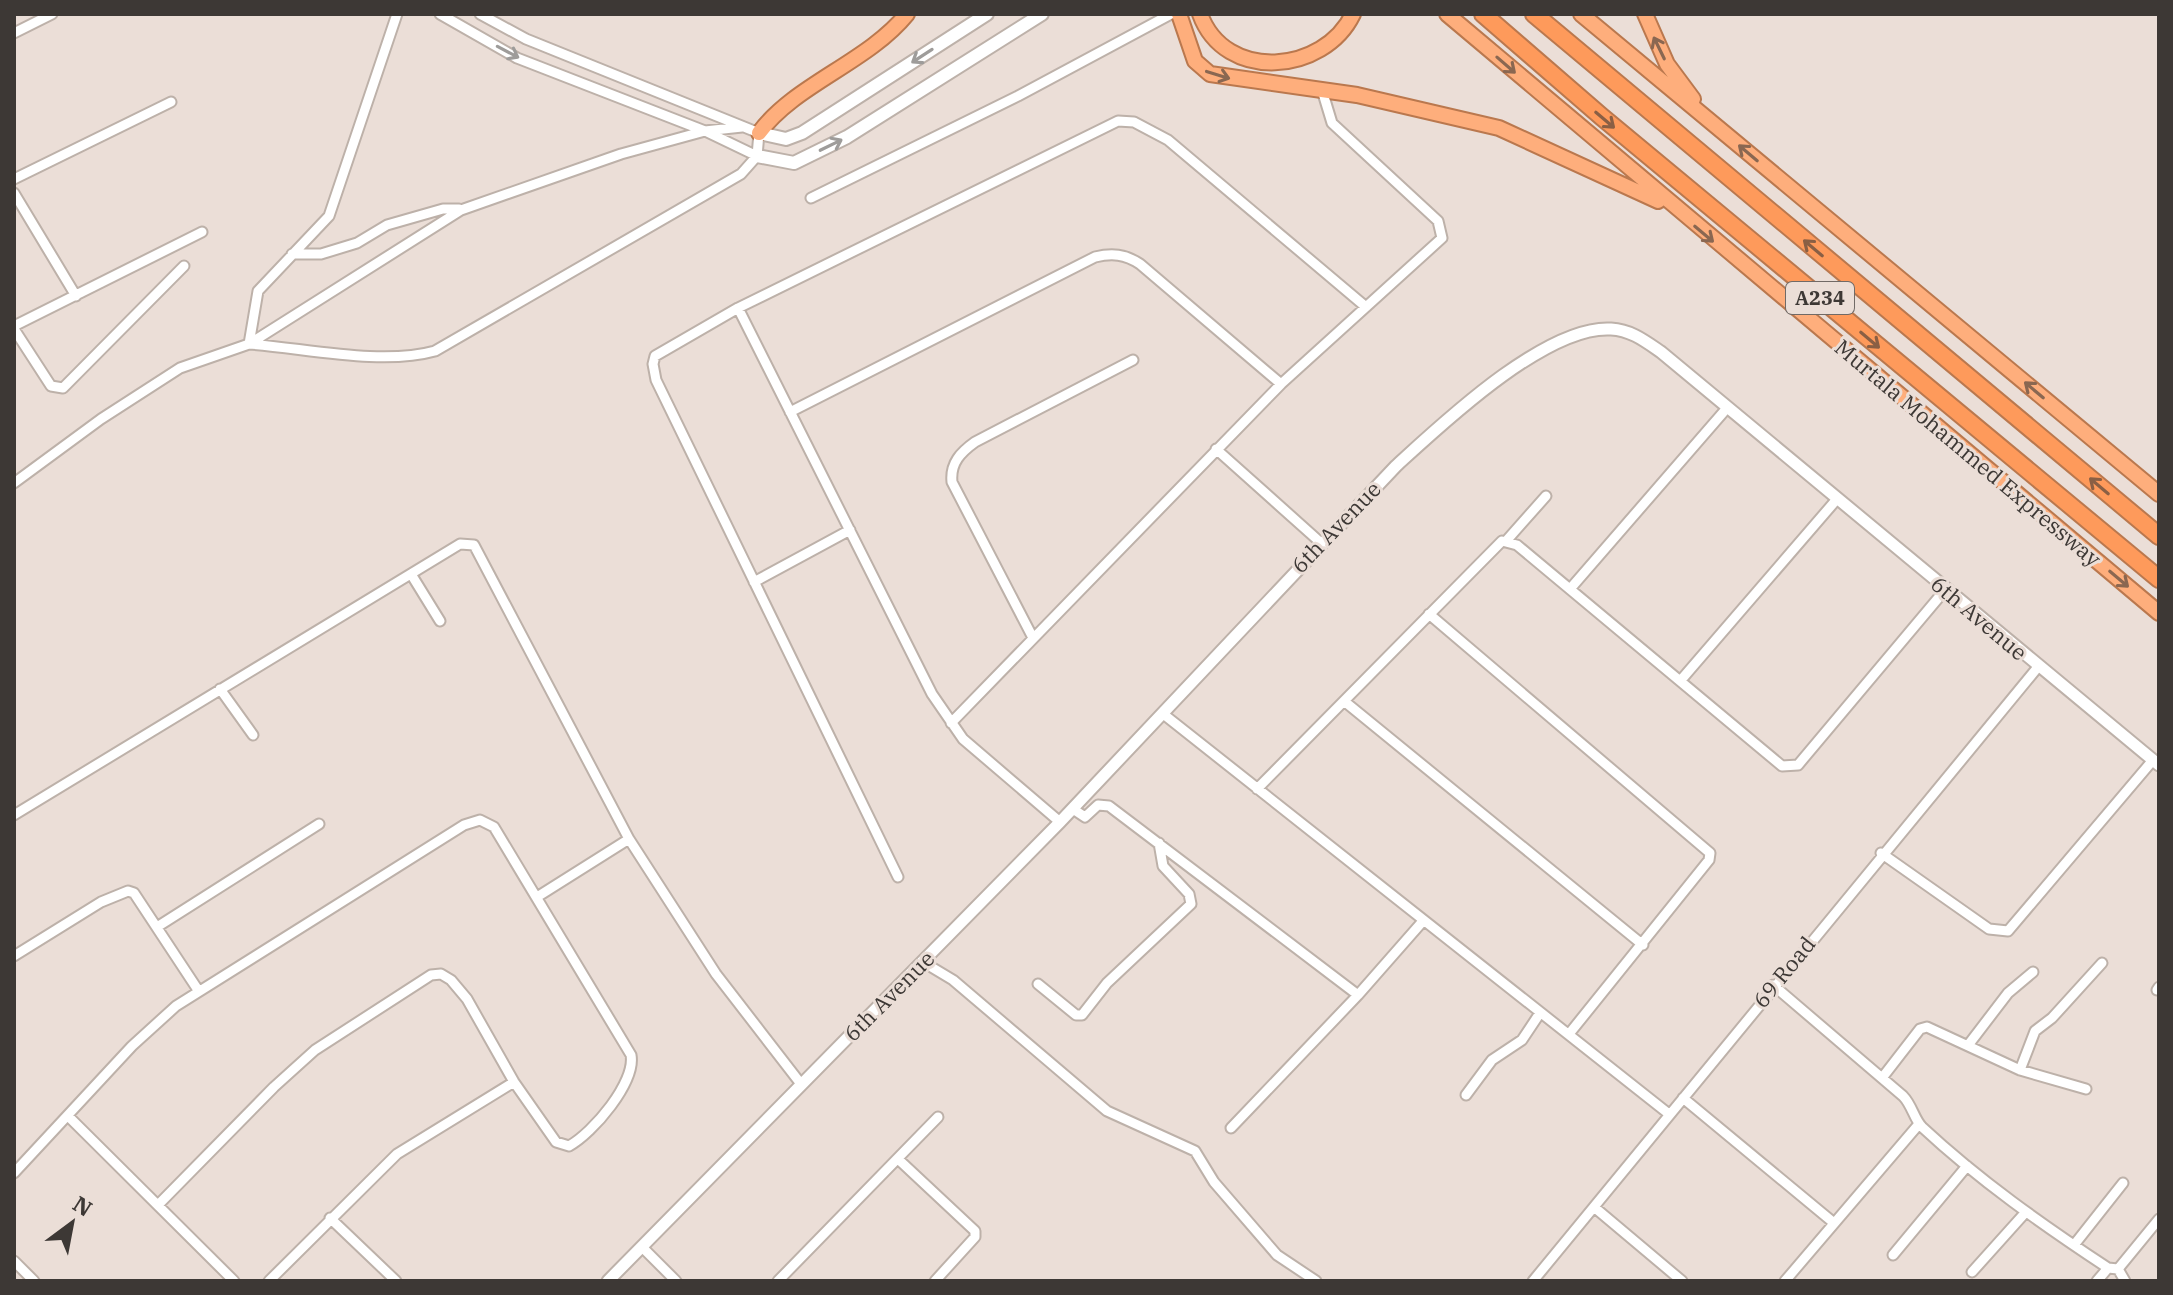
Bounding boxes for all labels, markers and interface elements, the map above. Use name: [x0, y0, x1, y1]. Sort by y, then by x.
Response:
one-way arrow: [1651, 37, 1666, 60]
one-way arrow: [495, 45, 519, 60]
one-way arrow: [911, 48, 933, 64]
one-way arrow: [1496, 56, 1516, 74]
one-way arrow: [1205, 69, 1230, 83]
one-way arrow: [1595, 111, 1615, 129]
one-way arrow: [818, 137, 842, 152]
one-way arrow: [1738, 144, 1759, 162]
one-way arrow: [1694, 225, 1714, 243]
one-way arrow: [1803, 239, 1824, 257]
road number: A234: [1786, 282, 1854, 314]
one-way arrow: [1859, 331, 1880, 349]
street label: Murtala Mohammed Expressway: [1829, 332, 2108, 573]
one-way arrow: [2024, 382, 2045, 399]
street label: 6th Avenue: [1285, 474, 1387, 579]
one-way arrow: [2089, 477, 2110, 495]
street label: 6th Avenue: [1925, 569, 2034, 666]
one-way arrow: [2108, 570, 2129, 588]
street label: 69 Road: [1746, 930, 1821, 1013]
street label: 6th Avenue: [837, 944, 940, 1047]
north arrow: [32, 1183, 112, 1263]
text: N: [68, 1189, 98, 1223]

